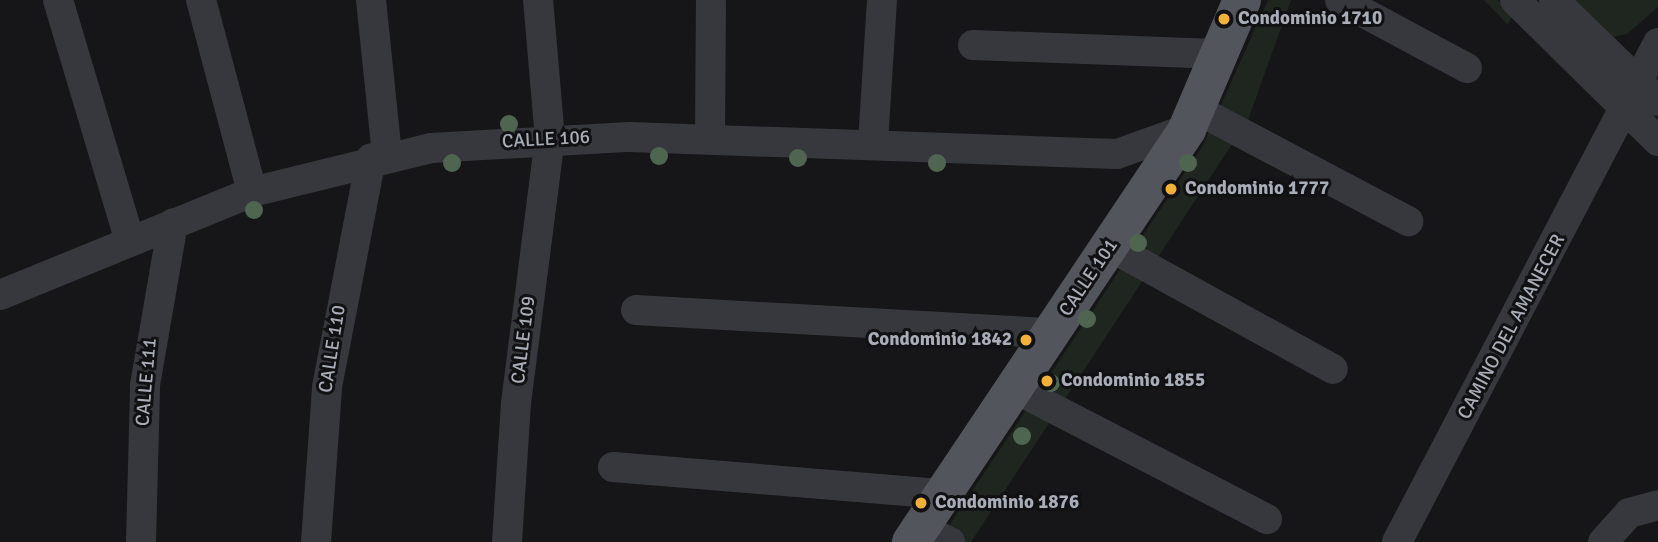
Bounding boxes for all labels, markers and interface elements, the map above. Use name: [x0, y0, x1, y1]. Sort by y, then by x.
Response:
place label: Condominio 1710: [1238, 8, 1382, 30]
marker: Condominio 1710: [1216, 11, 1232, 27]
street label: CALLE 106: [501, 126, 591, 154]
place label: Condominio 1777: [1185, 178, 1329, 200]
marker: Condominio 1777: [1163, 181, 1179, 197]
street label: CAMINO DEL AMANECER: [1454, 231, 1570, 423]
street label: CALLE 101: [1055, 235, 1123, 321]
street label: CALLE 109: [507, 295, 541, 385]
street label: CALLE 110: [315, 304, 351, 394]
place label: Condominio 1842: [868, 329, 1012, 351]
marker: Condominio 1842: [1018, 332, 1034, 348]
street label: CALLE 111: [132, 337, 162, 427]
place label: Condominio 1855: [1061, 370, 1205, 392]
marker: Condominio 1855: [1039, 373, 1055, 389]
place label: Condominio 1876: [935, 492, 1079, 514]
marker: Condominio 1876: [913, 495, 929, 511]

